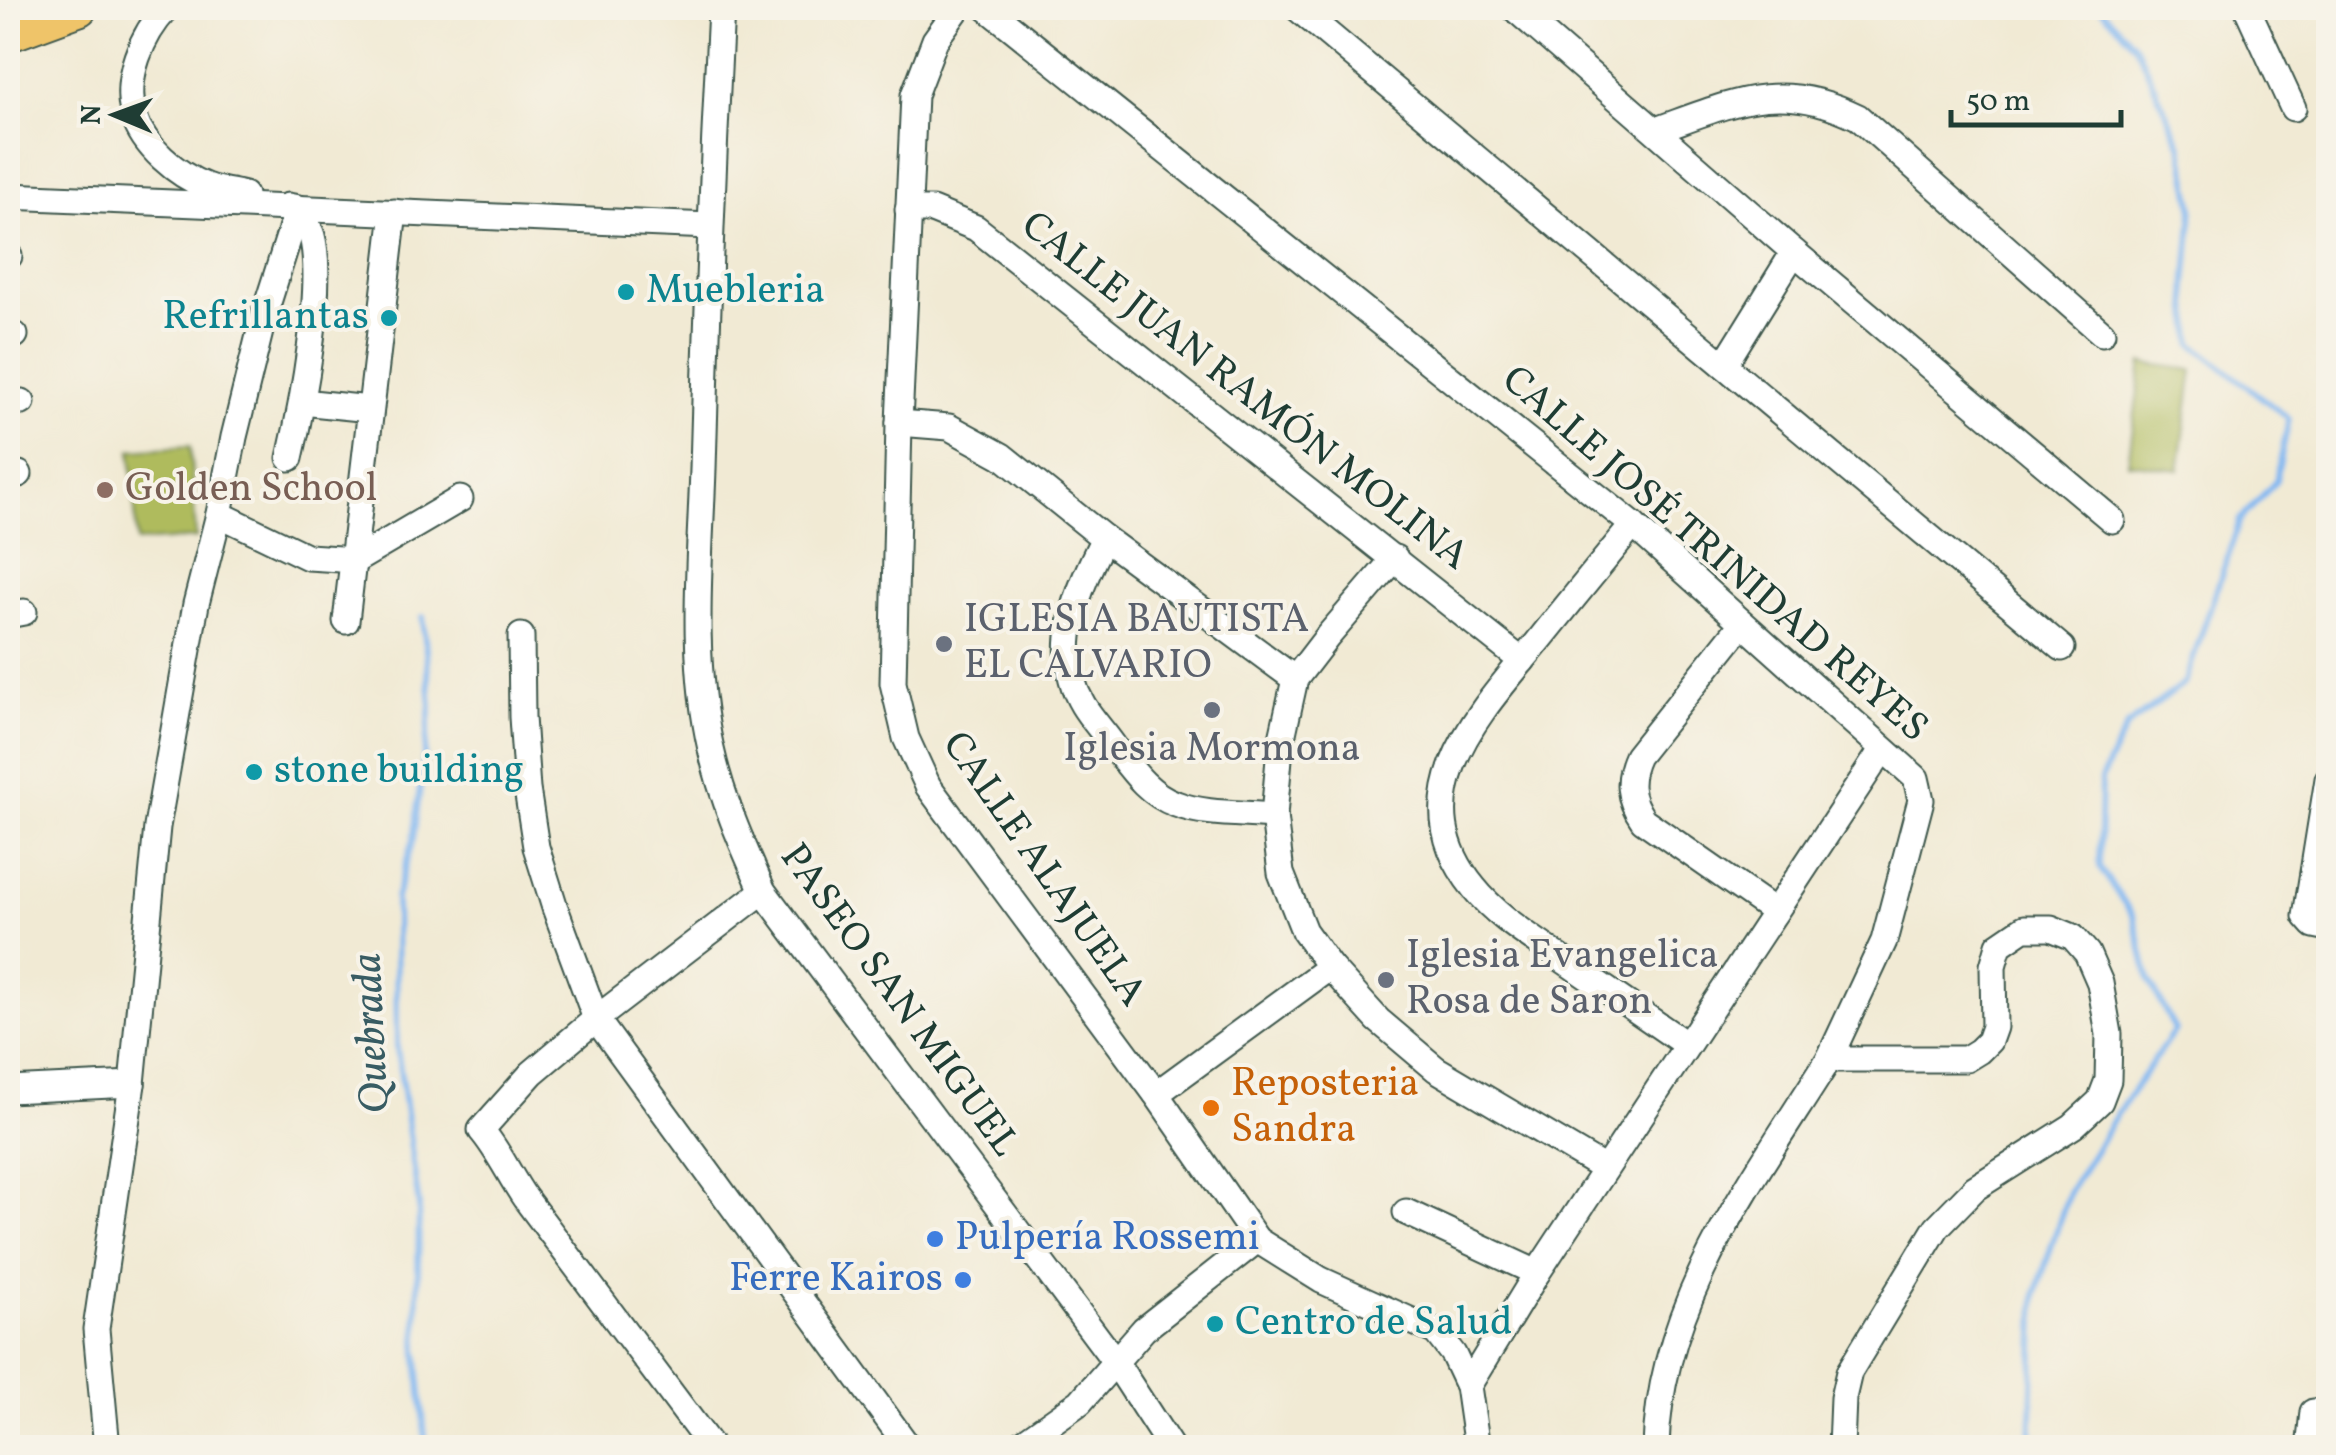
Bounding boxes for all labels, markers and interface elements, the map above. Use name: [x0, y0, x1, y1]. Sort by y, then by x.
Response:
north arrow: [65, 65, 165, 165]
scale bar: [1951, 65, 2121, 127]
text: 50 m: [1966, 81, 2030, 123]
text: N: [73, 104, 112, 125]
street label: CALLE JUAN RAMÓN MOLINA: [1008, 199, 1480, 585]
place label: Muebleria: [646, 264, 825, 320]
marker: Muebleria: [615, 281, 637, 303]
place label: Refrillantas: [162, 290, 369, 346]
marker: Refrillantas: [378, 307, 400, 329]
street label: CALLE JOSÉ TRINIDAD REYES: [1488, 354, 1940, 756]
place label: Golden School: [125, 462, 377, 518]
marker: Golden School: [94, 479, 116, 501]
place label: IGLESIA BAUTISTA EL CALVARIO: [964, 593, 1309, 695]
marker: IGLESIA BAUTISTA EL CALVARIO: [933, 633, 955, 655]
marker: Iglesia Mormona: [1201, 699, 1223, 721]
street label: CALLE ALAJUELA: [927, 721, 1159, 1019]
place label: Iglesia Mormona: [1063, 722, 1361, 778]
place label: stone building: [274, 744, 524, 800]
marker: stone building: [243, 761, 265, 783]
street label: PASEO SAN MIGUEL: [765, 833, 1031, 1169]
place label: Iglesia Evangelica Rosa de Saron: [1406, 929, 1719, 1031]
water label: Quebrada: [339, 951, 407, 1115]
marker: Iglesia Evangelica Rosa de Saron: [1375, 969, 1397, 991]
place label: Reposteria Sandra: [1231, 1057, 1419, 1159]
marker: Reposteria Sandra: [1200, 1097, 1222, 1119]
place label: Pulpería Rossemi: [955, 1211, 1260, 1267]
marker: Pulpería Rossemi: [924, 1228, 946, 1250]
place label: Ferre Kairos: [729, 1252, 943, 1308]
marker: Ferre Kairos: [952, 1269, 974, 1291]
place label: Centro de Salud: [1235, 1296, 1513, 1352]
marker: Centro de Salud: [1204, 1313, 1226, 1335]

